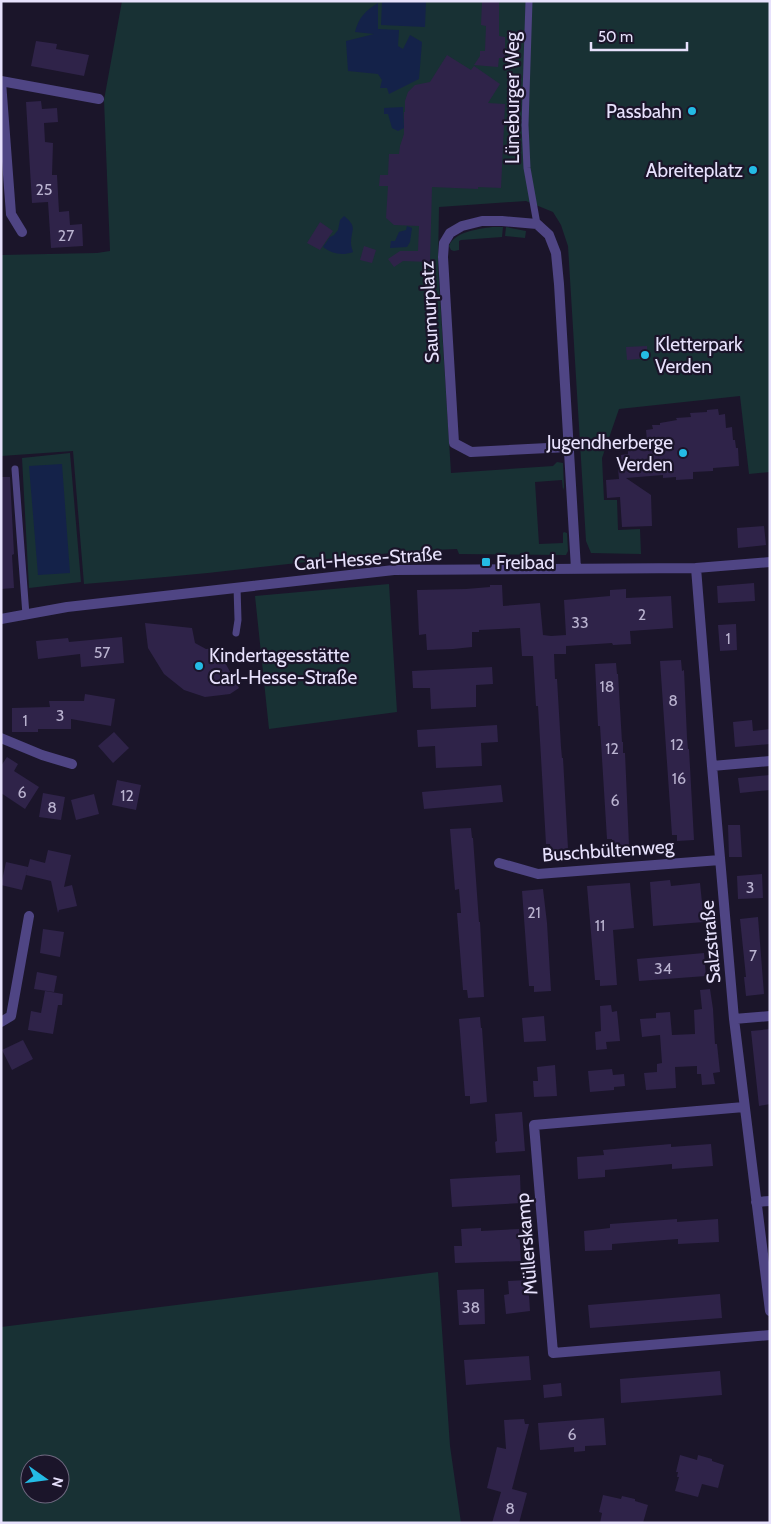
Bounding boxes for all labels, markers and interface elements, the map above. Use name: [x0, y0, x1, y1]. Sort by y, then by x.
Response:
scale bar: [591, 20, 687, 52]
text: 50 m: [598, 28, 633, 46]
street label: Lüneburger Weg: [501, 31, 524, 164]
place label: Passbahn: [606, 100, 682, 123]
marker: Passbahn: [686, 105, 698, 117]
place label: Abreiteplatz: [646, 159, 743, 182]
marker: Abreiteplatz: [747, 164, 759, 176]
house number: 25: [35, 180, 53, 199]
house number: 27: [58, 226, 74, 245]
street label: Saumurplatz: [415, 260, 444, 364]
place label: Kletterpark Verden: [655, 333, 743, 378]
marker: Kletterpark Verden: [639, 349, 651, 361]
place label: Jugendherberge Verden: [546, 431, 673, 476]
marker: Jugendherberge Verden: [677, 447, 689, 459]
street label: Carl-Hesse-Straße: [293, 542, 443, 575]
place label: Freibad: [496, 551, 555, 574]
marker: Freibad: [480, 556, 492, 568]
house number: 2: [638, 605, 646, 624]
house number: 33: [571, 613, 589, 632]
house number: 1: [725, 629, 731, 648]
house number: 57: [94, 643, 110, 662]
place label: Kindertagesstätte Carl-Hesse-Straße: [209, 644, 358, 689]
marker: Kindertagesstätte Carl-Hesse-Straße: [193, 660, 205, 672]
house number: 18: [600, 677, 614, 696]
house number: 8: [668, 691, 678, 710]
house number: 3: [56, 706, 64, 725]
house number: 1: [22, 711, 28, 730]
house number: 12: [670, 735, 684, 754]
house number: 12: [605, 739, 619, 758]
house number: 16: [672, 769, 686, 788]
house number: 6: [17, 783, 27, 802]
house number: 12: [120, 786, 134, 805]
house number: 6: [610, 791, 620, 810]
house number: 8: [47, 798, 57, 817]
street label: Buschbültenweg: [541, 834, 675, 867]
house number: 3: [746, 878, 754, 897]
street label: Salzstraße: [695, 899, 726, 985]
house number: 21: [527, 903, 541, 922]
house number: 11: [595, 916, 605, 935]
house number: 7: [749, 946, 757, 965]
house number: 34: [654, 959, 672, 978]
street label: Müllerskamp: [511, 1192, 542, 1296]
house number: 38: [462, 1298, 480, 1317]
house number: 6: [567, 1425, 577, 1444]
north arrow: [20, 1454, 70, 1504]
text: N: [48, 1475, 68, 1489]
house number: 8: [505, 1499, 515, 1518]

